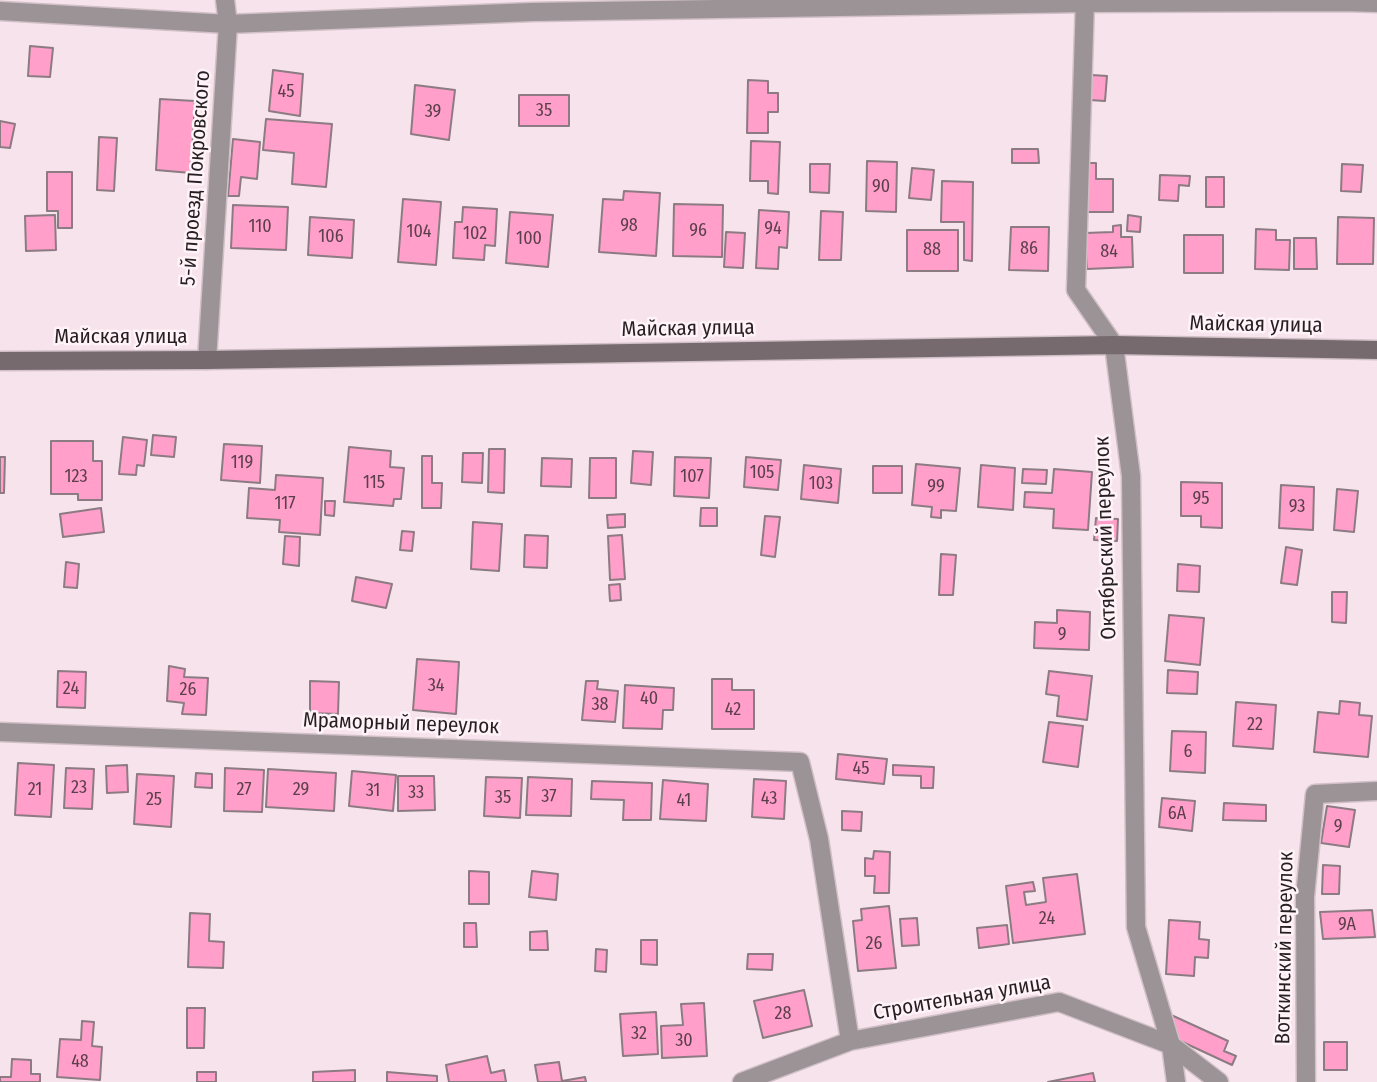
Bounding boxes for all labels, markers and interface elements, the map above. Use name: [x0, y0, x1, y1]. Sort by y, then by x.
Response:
street label: 5-й проезд Покровского: [176, 69, 216, 287]
house number: 45: [278, 81, 294, 103]
house number: 35: [536, 100, 552, 122]
house number: 39: [425, 101, 441, 123]
house number: 90: [872, 176, 890, 198]
house number: 98: [620, 215, 638, 237]
house number: 110: [248, 216, 272, 238]
house number: 94: [764, 218, 782, 240]
house number: 96: [689, 220, 707, 242]
house number: 104: [406, 221, 432, 243]
house number: 102: [463, 223, 487, 245]
house number: 106: [318, 226, 344, 248]
house number: 100: [516, 228, 542, 250]
house number: 86: [1020, 238, 1038, 260]
house number: 88: [923, 239, 941, 261]
house number: 84: [1100, 241, 1118, 263]
street label: Майская улица: [1189, 311, 1323, 339]
street label: Майская улица: [621, 315, 755, 343]
street label: Майская улица: [54, 324, 188, 350]
street label: Октябрьский переулок: [1090, 436, 1122, 640]
house number: 119: [231, 452, 253, 474]
house number: 105: [750, 462, 774, 484]
house number: 123: [64, 466, 88, 488]
house number: 107: [680, 466, 704, 488]
house number: 115: [363, 472, 385, 494]
house number: 103: [809, 473, 833, 495]
house number: 99: [927, 476, 945, 498]
house number: 95: [1192, 488, 1210, 510]
house number: 117: [274, 493, 296, 515]
house number: 93: [1289, 496, 1305, 518]
house number: 9: [1058, 624, 1066, 646]
house number: 34: [428, 675, 444, 697]
house number: 24: [63, 678, 79, 700]
house number: 26: [180, 679, 196, 701]
house number: 40: [640, 688, 658, 710]
house number: 38: [591, 694, 609, 716]
house number: 42: [725, 699, 741, 721]
street label: Мраморный переулок: [302, 708, 500, 740]
house number: 22: [1247, 714, 1263, 736]
house number: 6: [1184, 741, 1192, 763]
house number: 45: [853, 758, 869, 780]
house number: 23: [71, 777, 87, 799]
house number: 21: [28, 779, 42, 801]
house number: 27: [236, 779, 252, 801]
house number: 29: [293, 779, 309, 801]
house number: 31: [366, 780, 380, 802]
house number: 33: [408, 782, 424, 804]
house number: 37: [541, 786, 557, 808]
house number: 35: [495, 787, 511, 809]
house number: 43: [761, 788, 777, 810]
house number: 25: [146, 789, 162, 811]
house number: 41: [677, 790, 691, 812]
house number: 6А: [1168, 803, 1186, 825]
house number: 9: [1334, 816, 1342, 838]
street label: Воткинский переулок: [1271, 851, 1299, 1045]
house number: 24: [1039, 908, 1055, 930]
house number: 9А: [1338, 914, 1356, 936]
house number: 26: [866, 933, 882, 955]
street label: Строительная улица: [871, 970, 1053, 1026]
house number: 28: [775, 1003, 791, 1025]
house number: 32: [631, 1023, 647, 1045]
house number: 30: [675, 1030, 693, 1052]
house number: 48: [71, 1051, 89, 1073]

